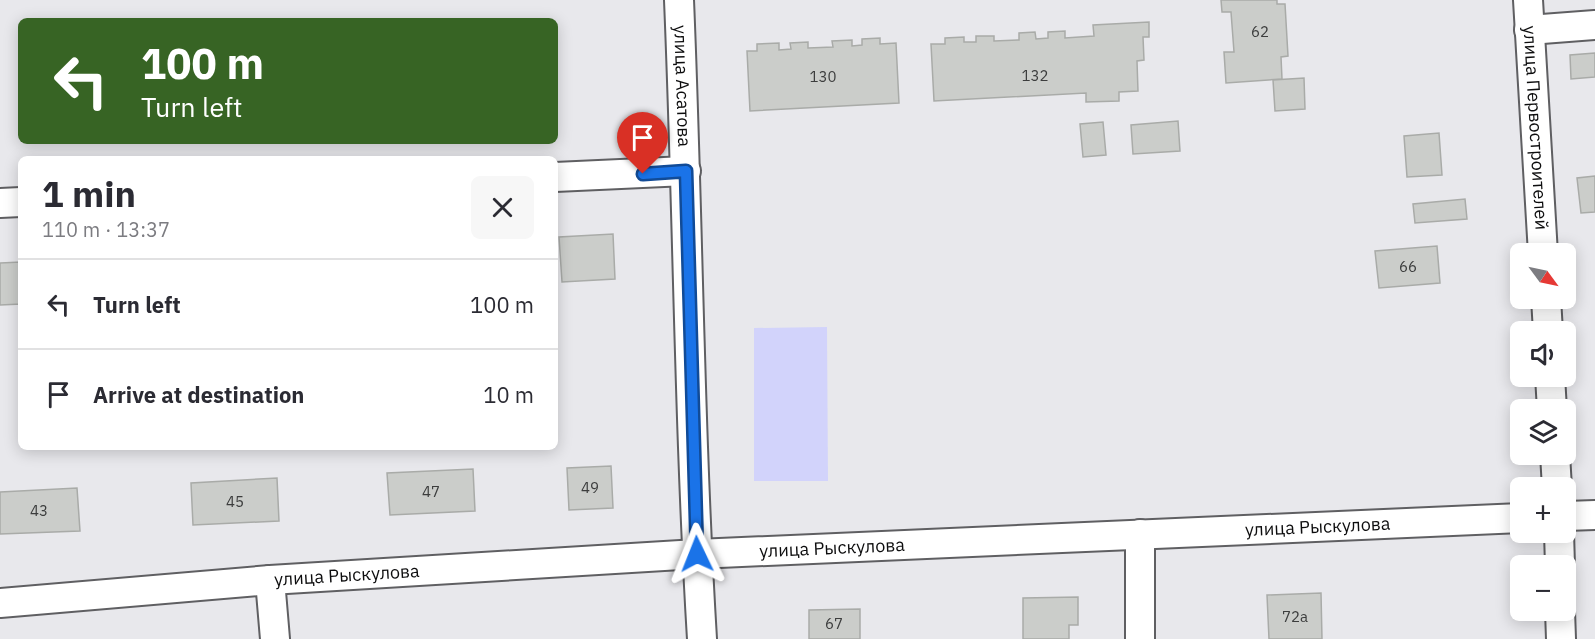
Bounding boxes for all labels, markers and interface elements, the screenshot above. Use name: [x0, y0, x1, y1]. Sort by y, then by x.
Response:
house number: 62: [1251, 22, 1269, 41]
street label: улица Асатова: [669, 25, 696, 148]
street label: улица Первостроителей: [1519, 25, 1554, 231]
text: 100 m: [141, 36, 264, 91]
icon: left: [42, 42, 120, 120]
house number: 132: [1021, 66, 1049, 85]
house number: 130: [809, 67, 837, 86]
text: Turn left: [141, 89, 242, 124]
pin: [617, 112, 668, 174]
icon: arrive: [626, 121, 659, 154]
text: 1 min: [42, 170, 136, 217]
button: close: [471, 176, 534, 239]
text: 110 m · 13:37: [42, 216, 170, 243]
north arrow: [1510, 243, 1576, 309]
map controls: [1510, 243, 1576, 621]
house number: 66: [1399, 257, 1417, 276]
icon: left: [42, 288, 75, 321]
text: Turn left: [93, 290, 181, 319]
text: 100 m: [470, 290, 534, 319]
button: sound: [1510, 321, 1576, 387]
icon: arrive: [42, 378, 75, 411]
text: Arrive at destination: [93, 380, 304, 409]
text: 10 m: [483, 380, 534, 409]
button: layers: [1510, 399, 1576, 465]
button: +: [1510, 477, 1576, 543]
house number: 49: [581, 478, 599, 497]
house number: 47: [422, 482, 440, 501]
house number: 45: [226, 492, 244, 511]
house number: 43: [30, 501, 48, 520]
street label: улица Рыскулова: [1244, 512, 1391, 541]
position arrow: [665, 522, 729, 586]
street label: улица Рыскулова: [759, 533, 906, 562]
button: −: [1510, 555, 1576, 621]
street label: улица Рыскулова: [273, 559, 421, 591]
house number: 72а: [1282, 607, 1308, 626]
house number: 67: [825, 614, 843, 633]

